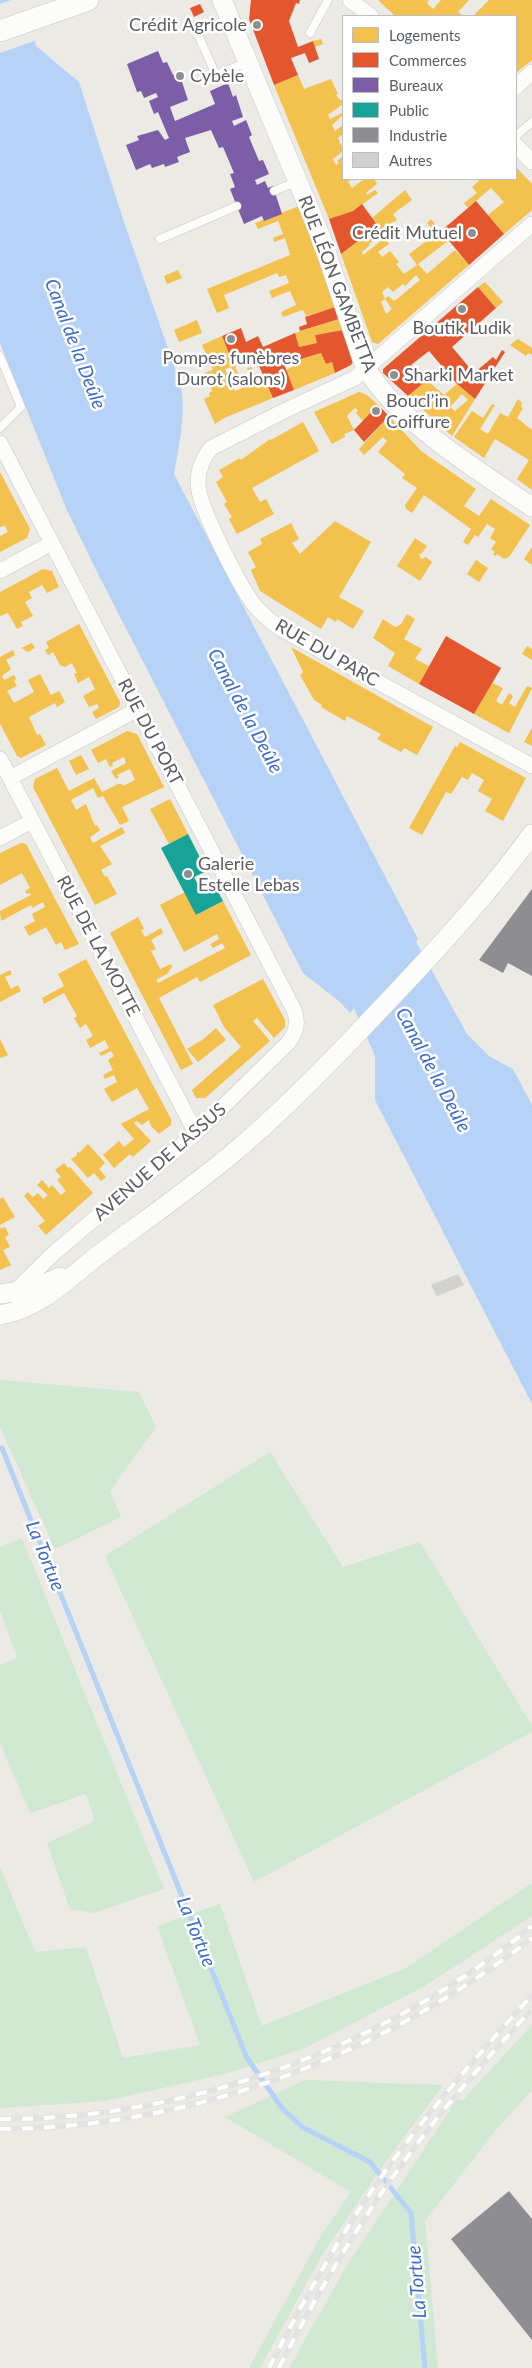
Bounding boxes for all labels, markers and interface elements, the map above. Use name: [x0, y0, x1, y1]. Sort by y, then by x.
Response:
place label: Crédit Agricole: [129, 14, 247, 36]
legend: [342, 15, 517, 180]
marker: Crédit Agricole: [251, 19, 263, 31]
text: Logements: [389, 26, 461, 44]
text: Commerces: [389, 51, 467, 69]
place label: Cybèle: [190, 65, 244, 87]
marker: Cybèle: [174, 70, 186, 82]
text: Bureaux: [389, 76, 443, 94]
text: Public: [389, 101, 429, 119]
text: Industrie: [389, 126, 447, 144]
text: Autres: [389, 151, 432, 169]
street label: RUE LÉON GAMBETTA: [293, 193, 381, 375]
place label: Crédit Mutuel: [352, 222, 462, 244]
marker: Crédit Mutuel: [466, 227, 478, 239]
water label: Canal de la Deûle: [40, 276, 110, 412]
marker: Boutik Ludik: [456, 303, 468, 315]
place label: Boutik Ludik: [413, 317, 511, 339]
marker: Pompes funèbres Durot (salons): [225, 333, 237, 345]
place label: Pompes funèbres Durot (salons): [163, 347, 299, 389]
place label: Sharki Market: [404, 364, 514, 386]
marker: Sharki Market: [388, 369, 400, 381]
place label: Boucl’in Coiffure: [386, 390, 450, 432]
marker: Boucl’in Coiffure: [370, 405, 382, 417]
street label: RUE DU PARC: [271, 615, 383, 691]
water label: Canal de la Deûle: [203, 645, 287, 777]
street label: RUE DU PORT: [113, 675, 187, 789]
place label: Galerie Estelle Lebas: [198, 853, 299, 896]
marker: Galerie Estelle Lebas: [182, 868, 194, 880]
street label: RUE DE LA MOTTE: [52, 872, 144, 1020]
water label: Canal de la Deûle: [391, 1004, 475, 1136]
street label: AVENUE DE LASSUS: [89, 1099, 231, 1225]
water label: La Tortue: [21, 1518, 69, 1594]
water label: La Tortue: [172, 1894, 220, 1970]
water label: La Tortue: [402, 2244, 432, 2320]

